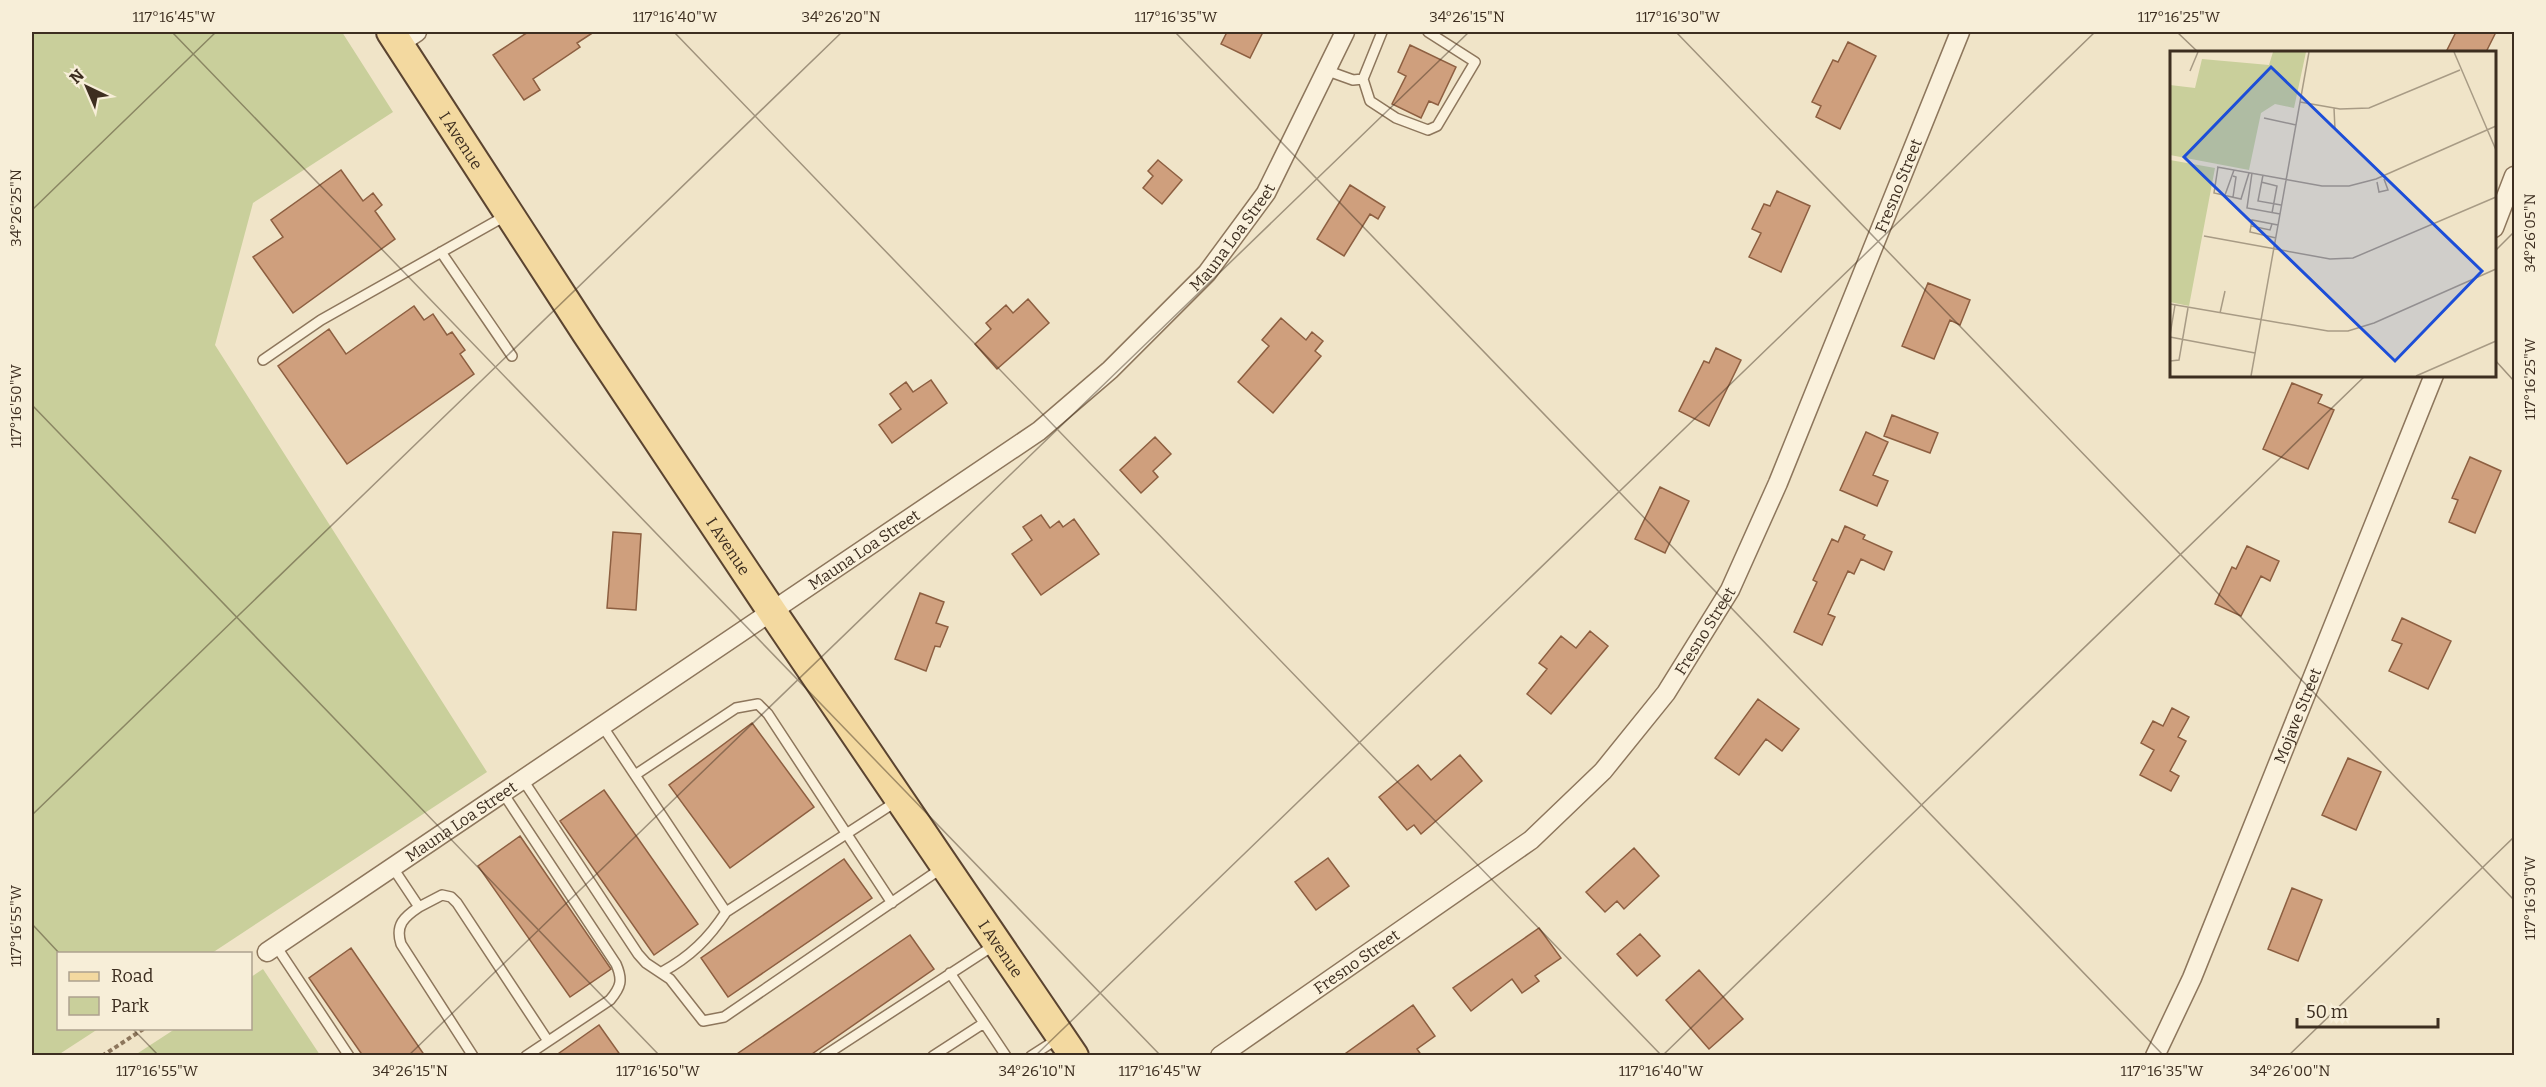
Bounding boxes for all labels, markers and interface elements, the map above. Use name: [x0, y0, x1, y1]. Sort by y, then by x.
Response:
text: 117°16'45"W: [133, 8, 216, 26]
text: 117°16'40"W: [633, 8, 718, 26]
text: 34°26'20"N: [801, 8, 881, 26]
text: 117°16'35"W: [1135, 8, 1218, 26]
text: 34°26'15"N: [1429, 8, 1505, 26]
text: 117°16'30"W: [1636, 8, 1721, 26]
text: 117°16'25"W: [2138, 8, 2221, 26]
inset map: [2170, 51, 2495, 376]
north arrow: [57, 57, 117, 117]
text: N: [66, 65, 88, 88]
street label: I Avenue: [435, 108, 487, 173]
street label: Fresno Street: [1871, 136, 1926, 235]
text: 34°26'25"N: [7, 169, 25, 247]
street label: Mauna Loa Street: [1186, 180, 1279, 295]
text: 34°26'05"N: [2521, 193, 2539, 273]
text: 117°16'25"W: [2521, 337, 2539, 420]
text: 117°16'50"W: [7, 363, 25, 448]
street label: Mauna Loa Street: [805, 505, 923, 594]
street label: I Avenue: [702, 514, 754, 579]
street label: Fresno Street: [1671, 583, 1740, 678]
street label: Mojave Street: [2270, 665, 2325, 766]
street label: Mauna Loa Street: [402, 777, 521, 866]
text: 117°16'30"W: [2521, 855, 2539, 940]
text: 117°16'55"W: [7, 884, 25, 967]
street label: I Avenue: [974, 917, 1027, 981]
street label: Fresno Street: [1310, 925, 1403, 998]
legend: [57, 952, 252, 1030]
text: Road: [111, 965, 154, 987]
scale bar: [2297, 991, 2438, 1029]
text: Park: [111, 995, 150, 1017]
text: 50 m: [2306, 1001, 2348, 1023]
text: 117°16'55"W: [116, 1062, 199, 1080]
text: 34°26'15"N: [372, 1062, 448, 1080]
text: 117°16'50"W: [616, 1062, 701, 1080]
text: 34°26'10"N: [998, 1062, 1076, 1080]
text: 117°16'45"W: [1119, 1062, 1202, 1080]
text: 117°16'40"W: [1619, 1062, 1704, 1080]
text: 117°16'35"W: [2121, 1062, 2204, 1080]
text: 34°26'00"N: [2250, 1062, 2330, 1080]

